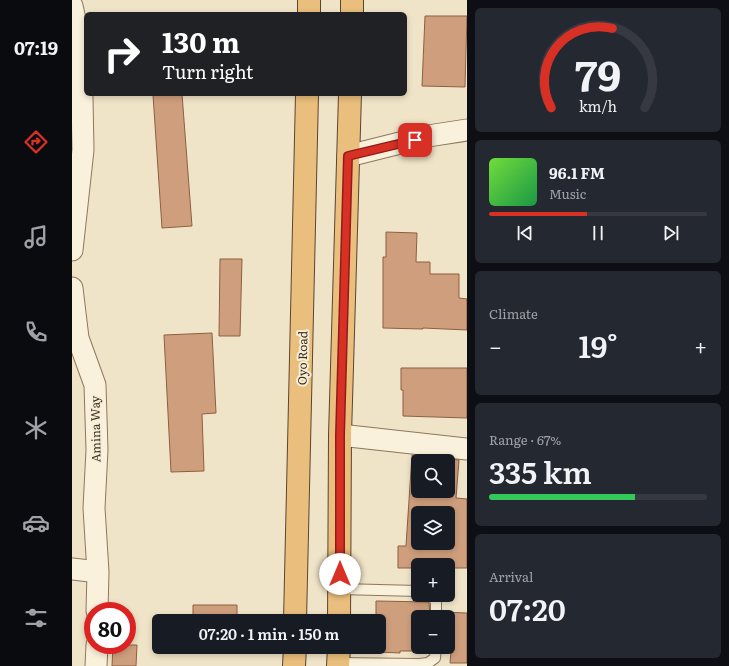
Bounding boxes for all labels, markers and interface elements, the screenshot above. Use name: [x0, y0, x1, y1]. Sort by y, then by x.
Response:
text: 130 m: [162, 20, 240, 62]
icon: right: [96, 28, 148, 80]
text: 07:19: [14, 34, 58, 61]
text: 79: [575, 42, 621, 104]
text: Turn right: [162, 58, 253, 85]
text: km/h: [579, 94, 618, 115]
pin: [398, 123, 432, 157]
icon: directions: [22, 128, 50, 156]
icon: arrive: [404, 129, 426, 151]
text: 96.1 FM: [549, 161, 605, 184]
text: Music: [549, 184, 586, 203]
icon: previous: [514, 222, 536, 244]
icon: pause: [587, 222, 609, 244]
icon: next: [660, 222, 682, 244]
icon: music: [22, 223, 50, 251]
text: Climate: [489, 304, 538, 323]
icon: phone: [22, 318, 50, 346]
text: 19°: [578, 323, 618, 367]
text: −: [489, 329, 502, 362]
text: +: [694, 329, 707, 362]
street label: Oyo Road: [293, 330, 311, 385]
street label: Amina Way: [85, 395, 105, 462]
icon: climate: [22, 414, 50, 442]
text: Range · 67%: [489, 430, 561, 449]
text: 335 km: [489, 449, 592, 493]
map controls: [411, 454, 455, 654]
button: search: [411, 454, 455, 498]
button: layers: [411, 506, 455, 550]
icon: car: [22, 509, 50, 537]
position arrow: [319, 553, 361, 595]
button: +: [411, 558, 455, 602]
text: Arrival: [489, 567, 533, 586]
text: 07:20: [489, 586, 566, 630]
speed limit sign: 80: [84, 602, 136, 654]
icon: filters: [22, 604, 50, 632]
button: −: [411, 610, 455, 654]
text: 07:20 · 1 min · 150 m: [199, 622, 339, 645]

